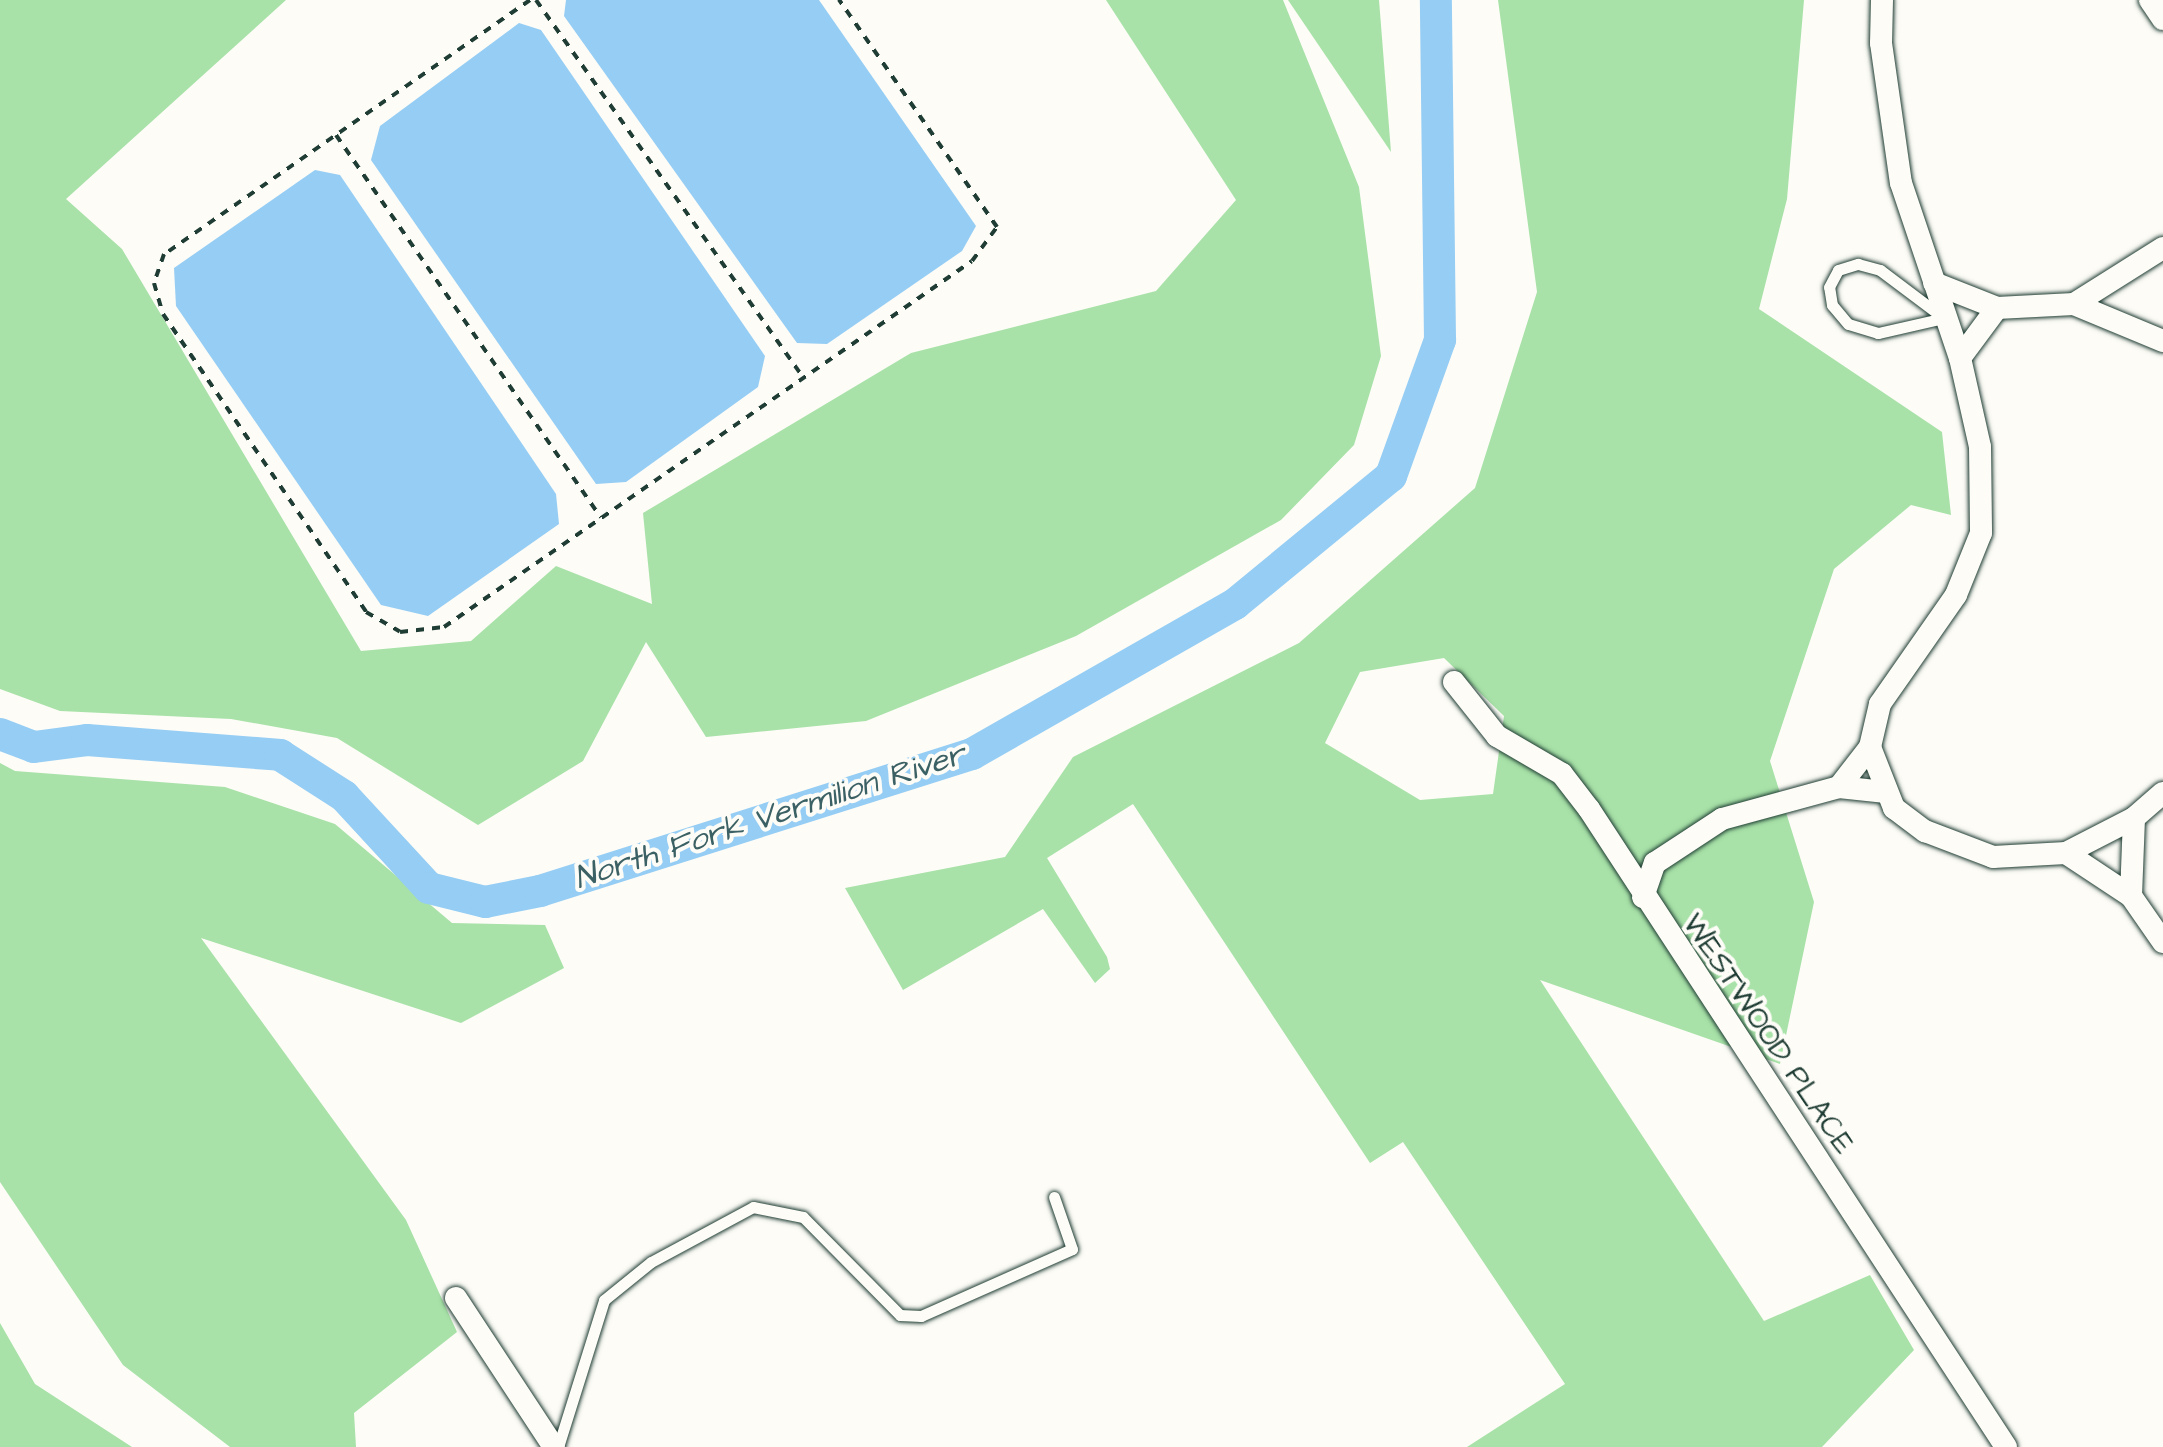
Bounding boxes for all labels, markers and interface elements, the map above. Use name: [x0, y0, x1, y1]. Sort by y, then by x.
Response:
water label: North Fork Vermilion River: [570, 736, 970, 898]
street label: WESTWOOD PLACE: [1674, 907, 1862, 1161]

